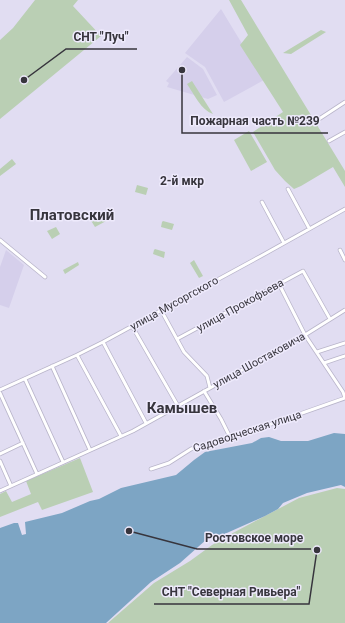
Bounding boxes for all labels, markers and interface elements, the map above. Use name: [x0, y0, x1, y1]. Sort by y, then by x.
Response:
callout: СНТ "Луч": [66, 25, 137, 49]
text: СНТ "Луч": [73, 30, 129, 44]
callout: Пожарная часть №239: [182, 109, 328, 133]
text: Пожарная часть №239: [190, 114, 320, 128]
district label: 2-й мкр: [160, 174, 204, 188]
district label: Платовский: [30, 206, 114, 224]
street label: улица Мусоргского: [128, 274, 221, 333]
street label: улица Прокофьева: [195, 276, 286, 335]
street label: улица Шостаковича: [211, 330, 308, 391]
district label: Камышев: [147, 399, 217, 417]
street label: Садоводческая улица: [191, 408, 303, 455]
callout: Ростовское море: [197, 525, 311, 549]
text: Ростовское море: [205, 531, 304, 545]
callout: СНТ "Северная Ривьера": [154, 580, 309, 604]
text: СНТ "Северная Ривьера": [162, 585, 300, 599]

